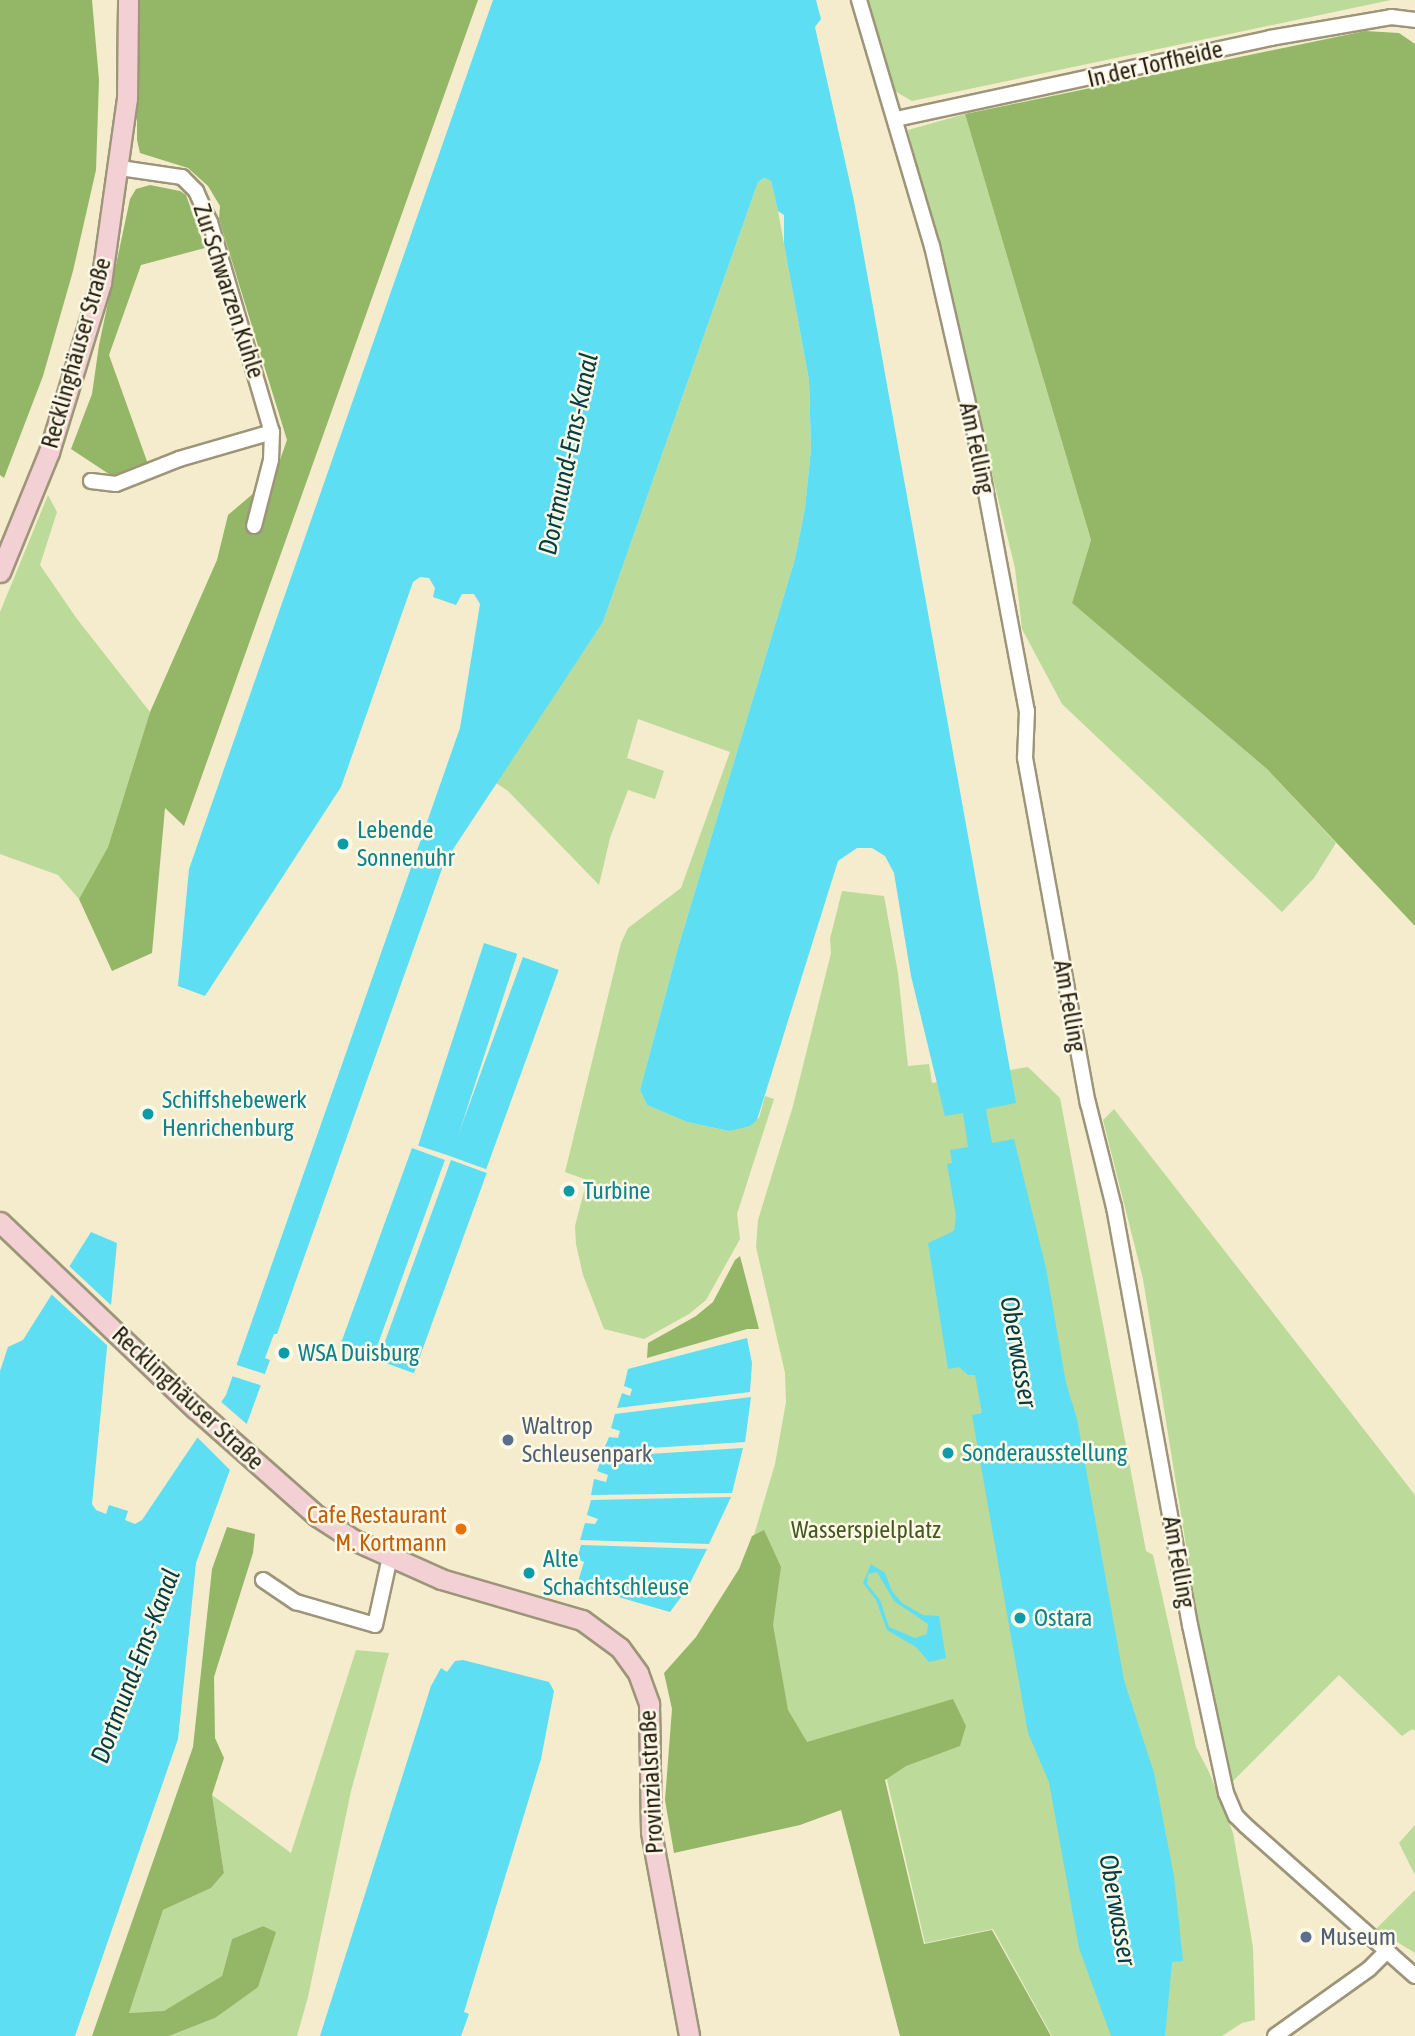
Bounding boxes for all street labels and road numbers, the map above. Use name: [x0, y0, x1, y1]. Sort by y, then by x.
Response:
street label: In der Torfheide: [1085, 34, 1225, 94]
street label: Zur Schwarzen Kuhle: [187, 200, 271, 382]
street label: Recklinghäuser Straße: [35, 254, 117, 452]
street label: Am Felling: [953, 400, 1001, 496]
street label: Am Felling: [1048, 958, 1092, 1054]
street label: Recklinghäuser Straße: [106, 1320, 270, 1476]
street label: Am Felling: [1157, 1514, 1201, 1610]
street label: Provinzialstraße: [633, 1709, 669, 1855]

